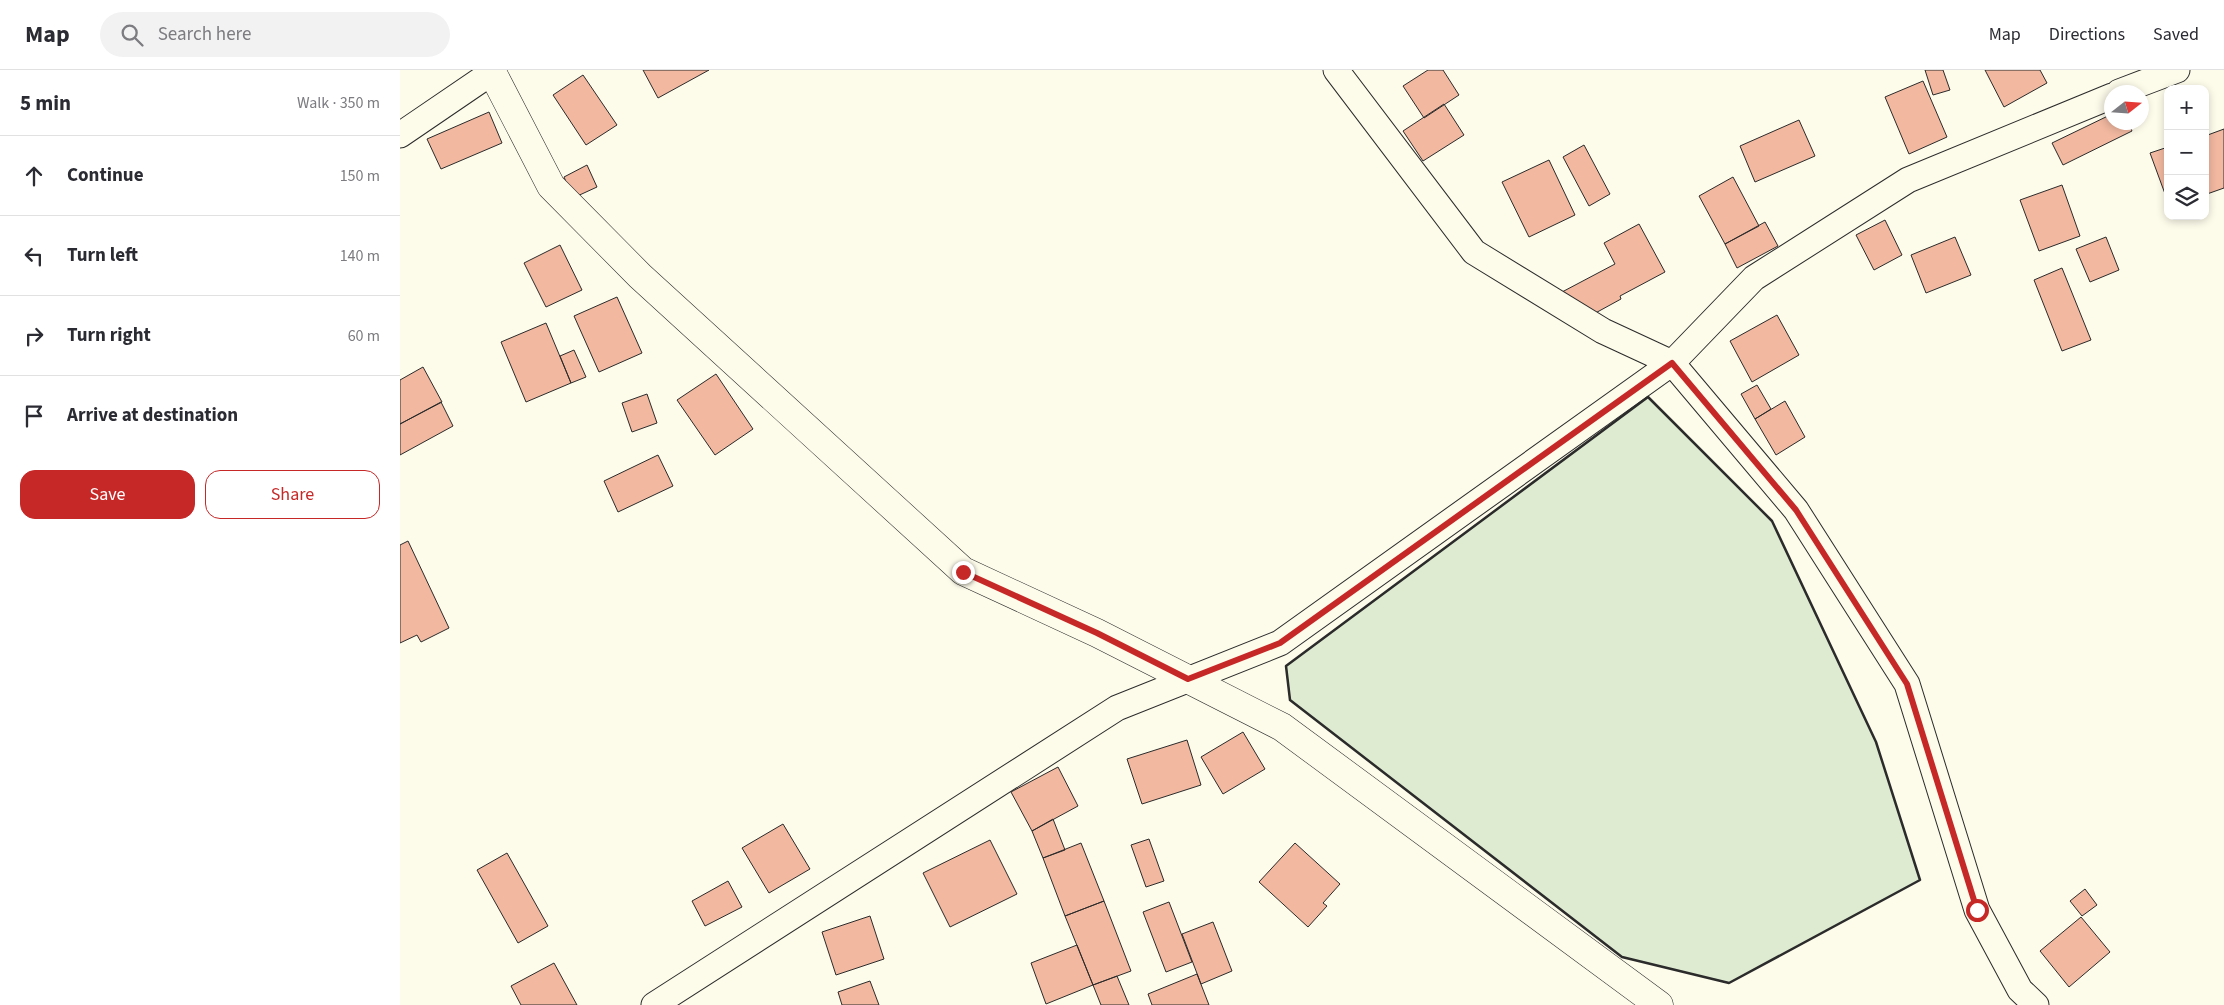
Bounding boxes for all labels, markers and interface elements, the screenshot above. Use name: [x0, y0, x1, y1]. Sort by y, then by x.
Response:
search box: [100, 12, 450, 57]
text: Map: [25, 17, 70, 52]
icon: search: [118, 21, 146, 49]
text: Search here: [158, 21, 251, 48]
text: Map: [1989, 22, 2021, 47]
text: Directions: [2049, 22, 2125, 47]
text: Saved: [2153, 22, 2199, 47]
north arrow: [2104, 85, 2149, 130]
map controls: [2164, 85, 2209, 220]
button: +: [2164, 85, 2209, 130]
text: 5 min: [20, 88, 71, 118]
text: Walk · 350 m: [297, 92, 380, 114]
button: −: [2164, 130, 2209, 175]
icon: ahead: [20, 162, 48, 190]
text: Continue: [67, 162, 144, 189]
text: 150 m: [340, 165, 380, 187]
button: layers: [2164, 175, 2209, 220]
icon: left: [20, 242, 48, 270]
text: Turn left: [67, 242, 138, 269]
text: 140 m: [340, 245, 380, 267]
icon: right: [20, 322, 48, 350]
text: Turn right: [67, 322, 151, 349]
text: 60 m: [348, 325, 380, 347]
icon: arrive: [20, 402, 48, 430]
text: Arrive at destination: [67, 402, 238, 429]
button: Save: [20, 470, 195, 519]
button: Share: [205, 470, 380, 519]
route end: [952, 561, 975, 584]
route start: [1966, 899, 1989, 922]

